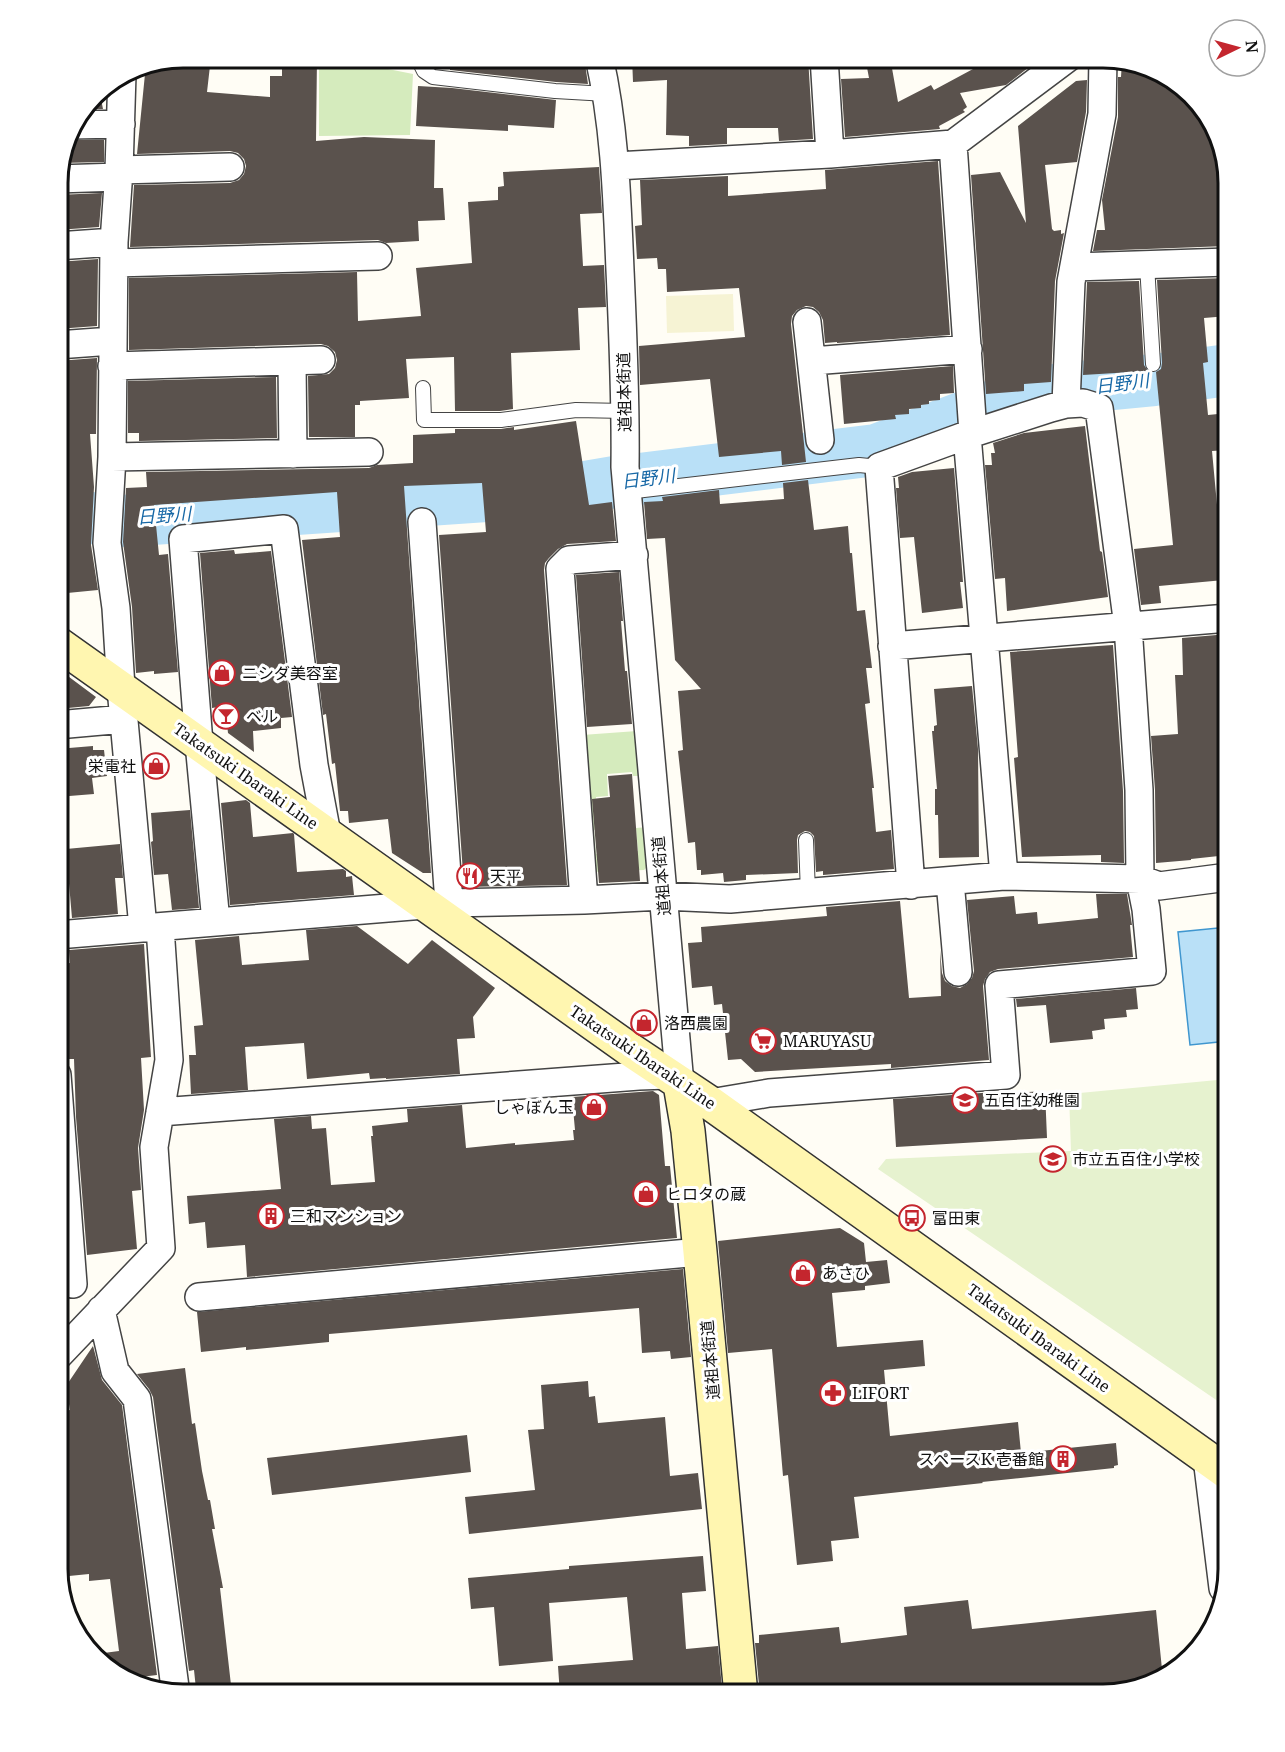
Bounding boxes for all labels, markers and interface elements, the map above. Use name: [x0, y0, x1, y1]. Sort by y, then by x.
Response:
north arrow: [1207, 18, 1267, 78]
text: N: [1240, 39, 1263, 54]
street label: 道祖本街道: [612, 352, 636, 432]
water label: 日野川: [1094, 368, 1152, 398]
water label: 日野川: [620, 463, 678, 493]
water label: 日野川: [136, 501, 194, 529]
shop icon: ニシダ美容室: [207, 658, 237, 688]
place label: ニシダ美容室: [242, 662, 338, 684]
bar icon: ベル: [211, 701, 241, 731]
place label: ベル: [246, 705, 278, 727]
street label: Takatsuki Ibaraki Line: [169, 718, 323, 834]
shop icon: 栄電社: [141, 751, 171, 781]
place label: 栄電社: [88, 755, 136, 777]
street label: 道祖本街道: [647, 835, 675, 917]
restaurant icon: 天平: [455, 861, 485, 891]
place label: 天平: [490, 865, 522, 887]
street label: Takatsuki Ibaraki Line: [566, 1000, 720, 1114]
shop icon: 洛西農園: [629, 1008, 659, 1038]
place label: 洛西農園: [664, 1012, 728, 1034]
supermarket icon: MARUYASU: [748, 1026, 778, 1056]
place label: MARUYASU: [783, 1030, 872, 1052]
school or university icon: 五百住幼稚園: [950, 1085, 980, 1115]
place label: 五百住幼稚園: [984, 1089, 1080, 1111]
shop icon: しゃぼん玉: [579, 1092, 609, 1122]
place label: しゃぼん玉: [494, 1096, 574, 1118]
school or university icon: 市立五百住小学校: [1038, 1144, 1068, 1174]
place label: 市立五百住小学校: [1072, 1148, 1200, 1170]
shop icon: ヒロタの蔵: [631, 1179, 661, 1209]
place label: ヒロタの蔵: [666, 1183, 746, 1205]
building icon: 三和マンション: [256, 1201, 286, 1231]
bus stop icon: 富田東: [897, 1203, 927, 1233]
place label: 三和マンション: [290, 1205, 402, 1227]
place label: 富田東: [932, 1207, 980, 1229]
shop icon: あさひ: [788, 1258, 818, 1288]
place label: あさひ: [822, 1262, 870, 1284]
street label: Takatsuki Ibaraki Line: [963, 1279, 1115, 1397]
street label: 道祖本街道: [696, 1319, 724, 1401]
pharmacy icon: LIFORT: [818, 1378, 848, 1408]
place label: LIFORT: [852, 1382, 909, 1404]
building icon: スペースK 壱番館: [1048, 1444, 1078, 1474]
place label: スペースK 壱番館: [919, 1448, 1044, 1470]

